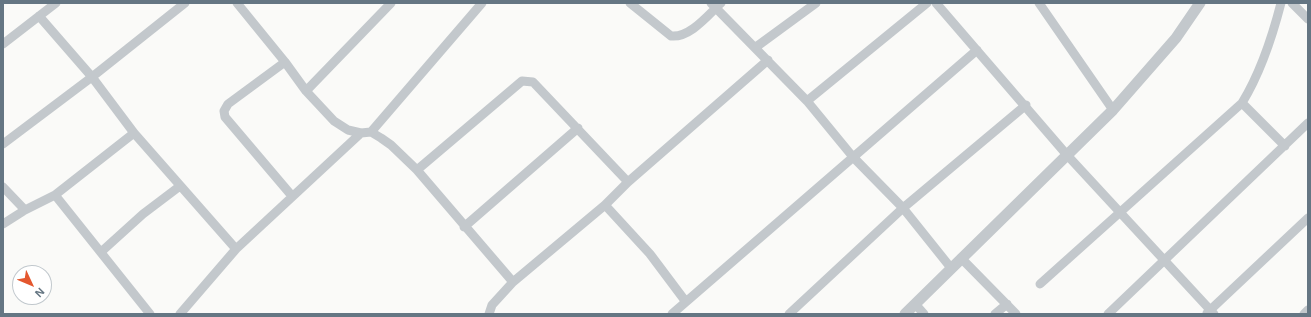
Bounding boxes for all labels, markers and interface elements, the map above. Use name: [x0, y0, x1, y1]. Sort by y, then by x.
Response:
north arrow: [12, 265, 52, 305]
text: N: [33, 286, 47, 300]

